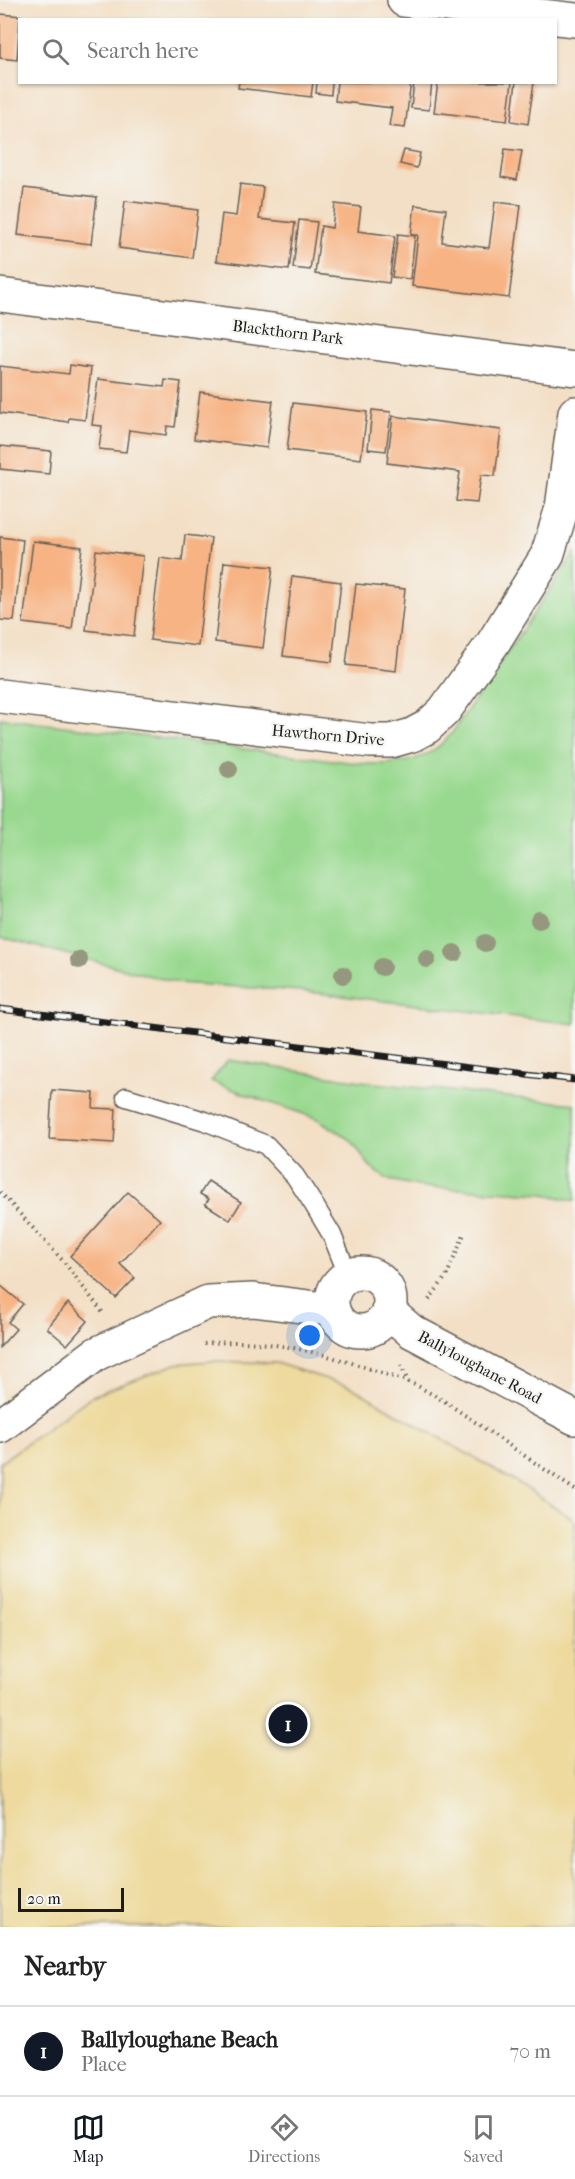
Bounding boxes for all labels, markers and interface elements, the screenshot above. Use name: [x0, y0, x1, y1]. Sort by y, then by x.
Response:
search box: [18, 18, 557, 84]
icon: search: [39, 35, 72, 68]
text: Search here: [87, 38, 199, 64]
street label: Blackthorn Park: [232, 316, 345, 348]
street label: Hawthorn Drive: [271, 721, 385, 749]
your location: [295, 1321, 324, 1350]
street label: Ballyloughane Road: [415, 1326, 545, 1408]
pin: 1: [268, 1702, 308, 1746]
scale bar: [18, 1885, 124, 1912]
text: 20 m: [27, 1889, 61, 1908]
text: Nearby: [24, 1951, 106, 1982]
text: Ballyloughane Beach: [81, 2027, 278, 2053]
text: 1: [40, 2040, 47, 2063]
text: 70 m: [509, 2040, 551, 2063]
text: Place: [81, 2053, 127, 2076]
tab: Map: [72, 2111, 105, 2166]
tab: Directions: [248, 2111, 320, 2166]
tab: Saved: [464, 2111, 503, 2166]

